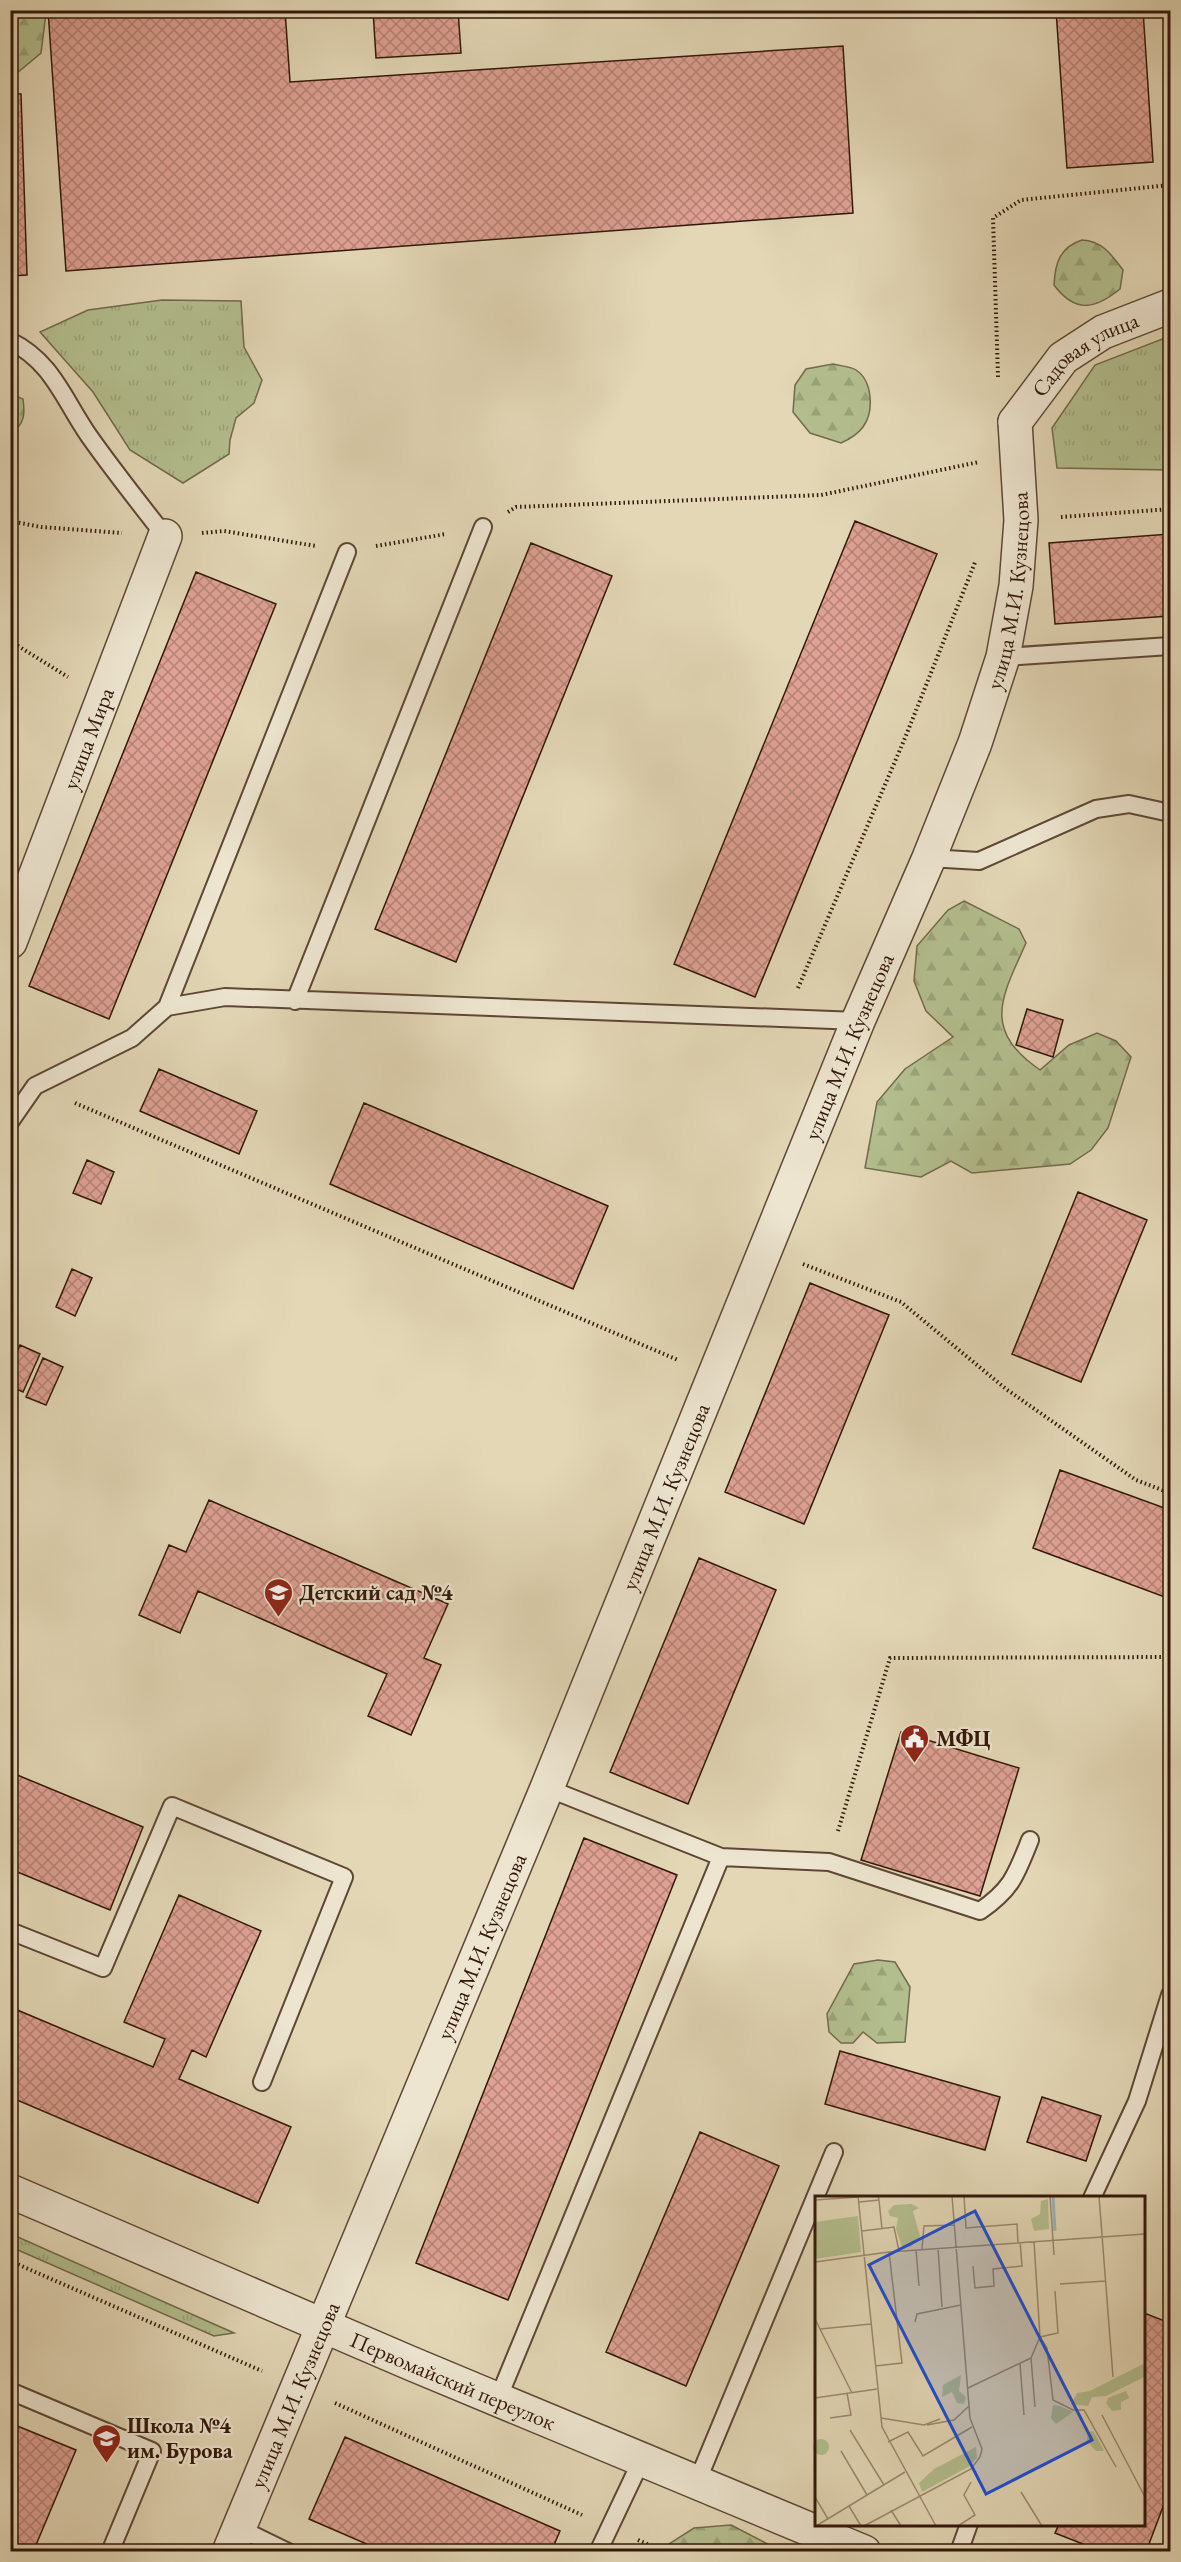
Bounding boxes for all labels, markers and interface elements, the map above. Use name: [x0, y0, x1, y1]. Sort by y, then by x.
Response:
street label: Садовая улица: [1025, 306, 1143, 403]
street label: улица М.И. Кузнецова: [979, 491, 1036, 693]
street label: улица Мира: [56, 683, 121, 794]
street label: улица М.И. Кузнецова: [797, 949, 901, 1144]
street label: улица М.И. Кузнецова: [615, 1399, 717, 1595]
school or university icon: Детский сад №4: [262, 1576, 294, 1618]
place label: Детский сад №4: [299, 1578, 453, 1607]
public building icon: МФЦ: [899, 1722, 931, 1764]
place label: МФЦ: [936, 1724, 991, 1753]
street label: улица М.И. Кузнецова: [430, 1849, 533, 2044]
inset map: [815, 2196, 1145, 2526]
street label: улица М.И. Кузнецова: [243, 2297, 347, 2493]
street label: Первомайский переулок: [346, 2325, 560, 2437]
place label: Школа №4 им. Бурова: [127, 2411, 233, 2465]
school or university icon: Школа №4 им. Бурова: [90, 2422, 122, 2464]

